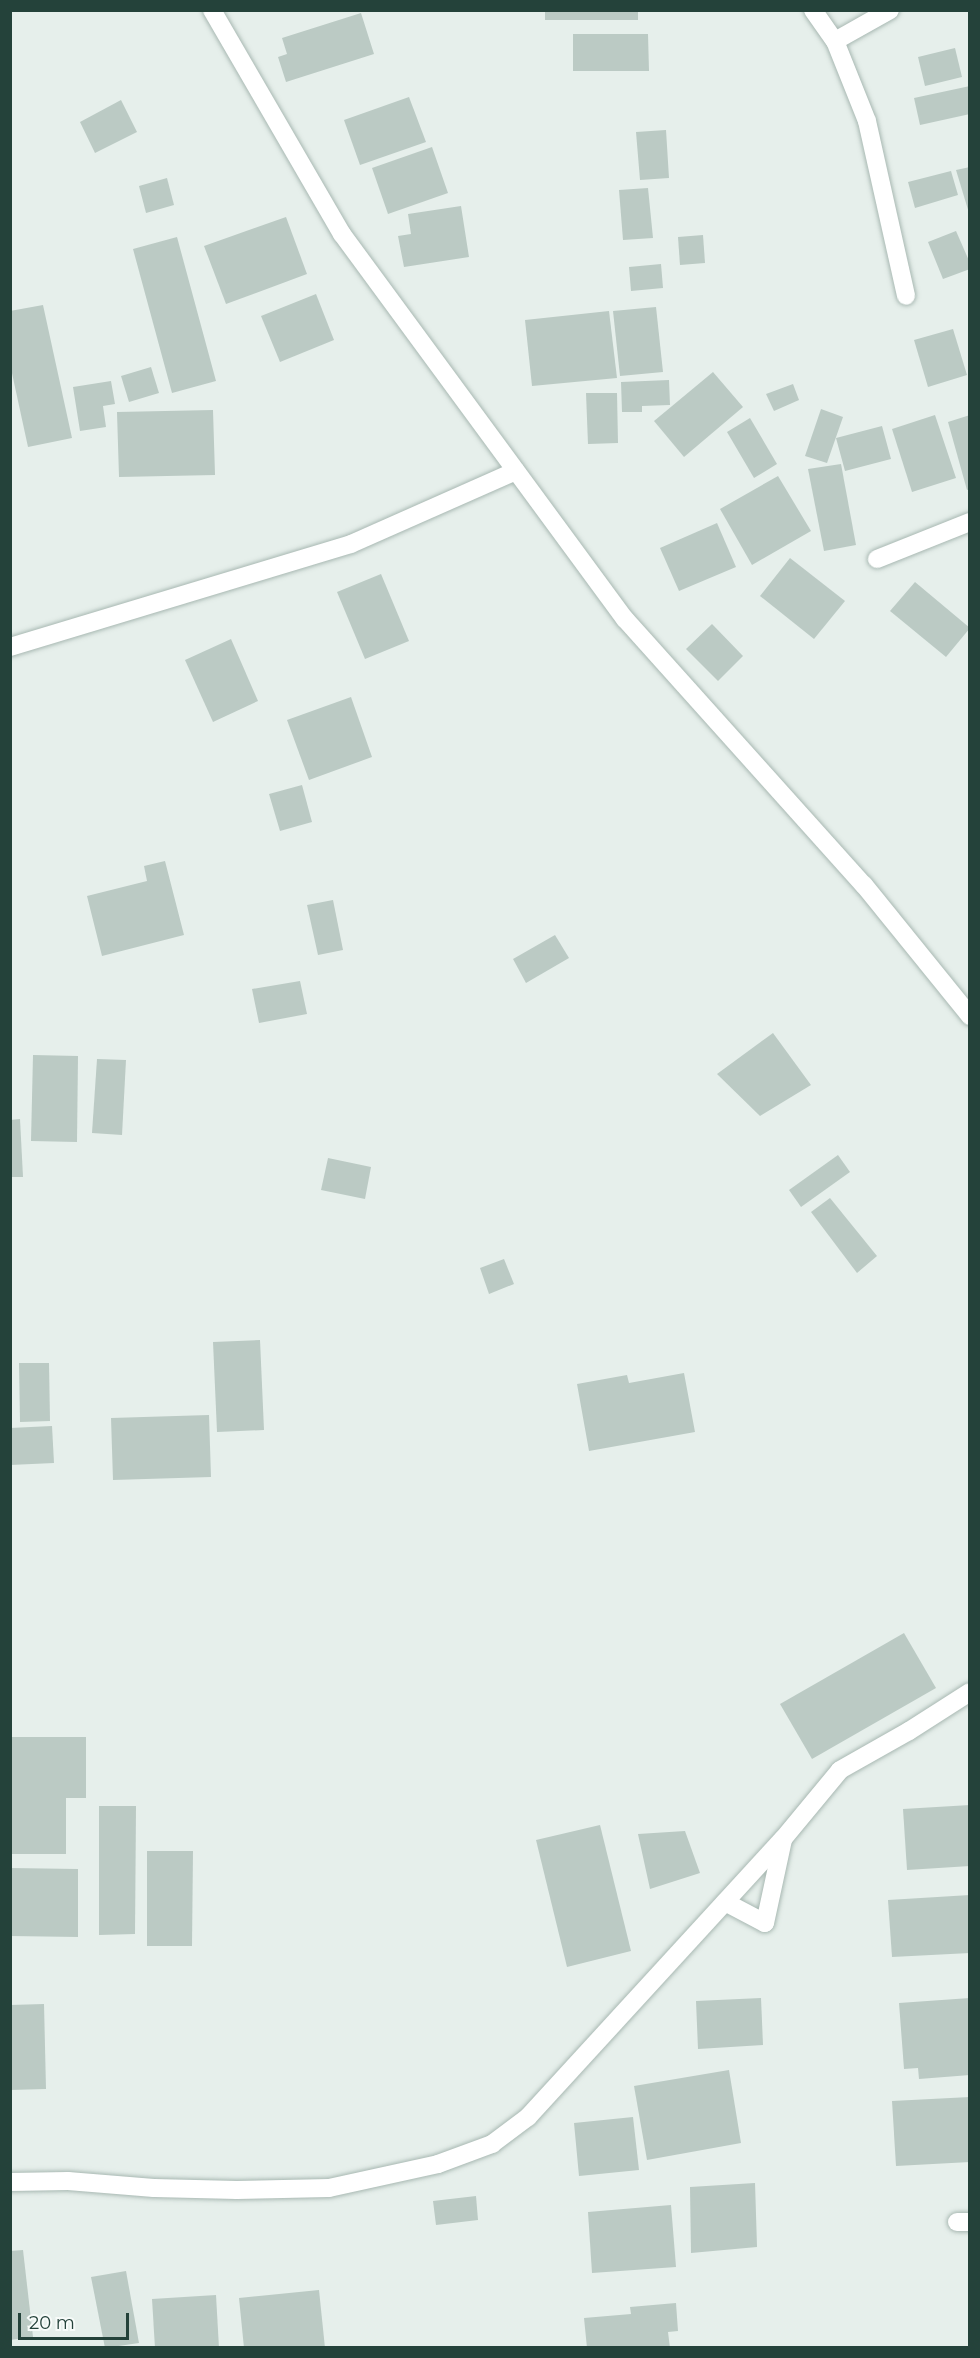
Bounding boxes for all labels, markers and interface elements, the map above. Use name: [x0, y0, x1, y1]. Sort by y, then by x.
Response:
scale bar: [21, 2301, 132, 2339]
text: 20 m: [29, 2312, 75, 2334]

